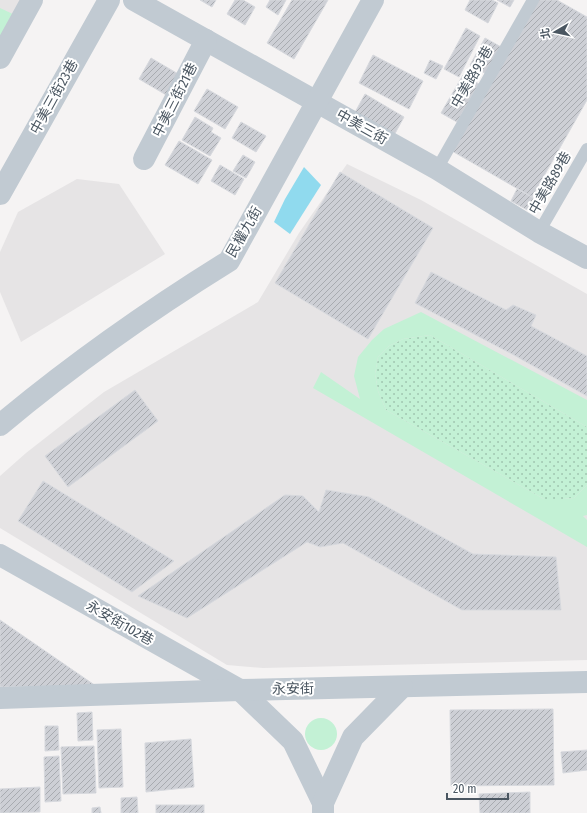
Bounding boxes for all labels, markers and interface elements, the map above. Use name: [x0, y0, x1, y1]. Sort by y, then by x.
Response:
north arrow: [535, 12, 575, 52]
text: 北: [538, 27, 553, 40]
street label: 中美路93巷: [447, 43, 497, 111]
street label: 中美三街23巷: [27, 57, 81, 137]
street label: 中美三街21巷: [149, 60, 201, 140]
street label: 中美三街: [333, 106, 391, 148]
street label: 中美路89巷: [525, 149, 575, 217]
street label: 民權九街: [223, 204, 265, 260]
street label: 永安街102巷: [83, 597, 157, 649]
street label: 永安街: [272, 680, 314, 698]
scale bar: [447, 775, 508, 801]
text: 20 m: [453, 782, 477, 796]

